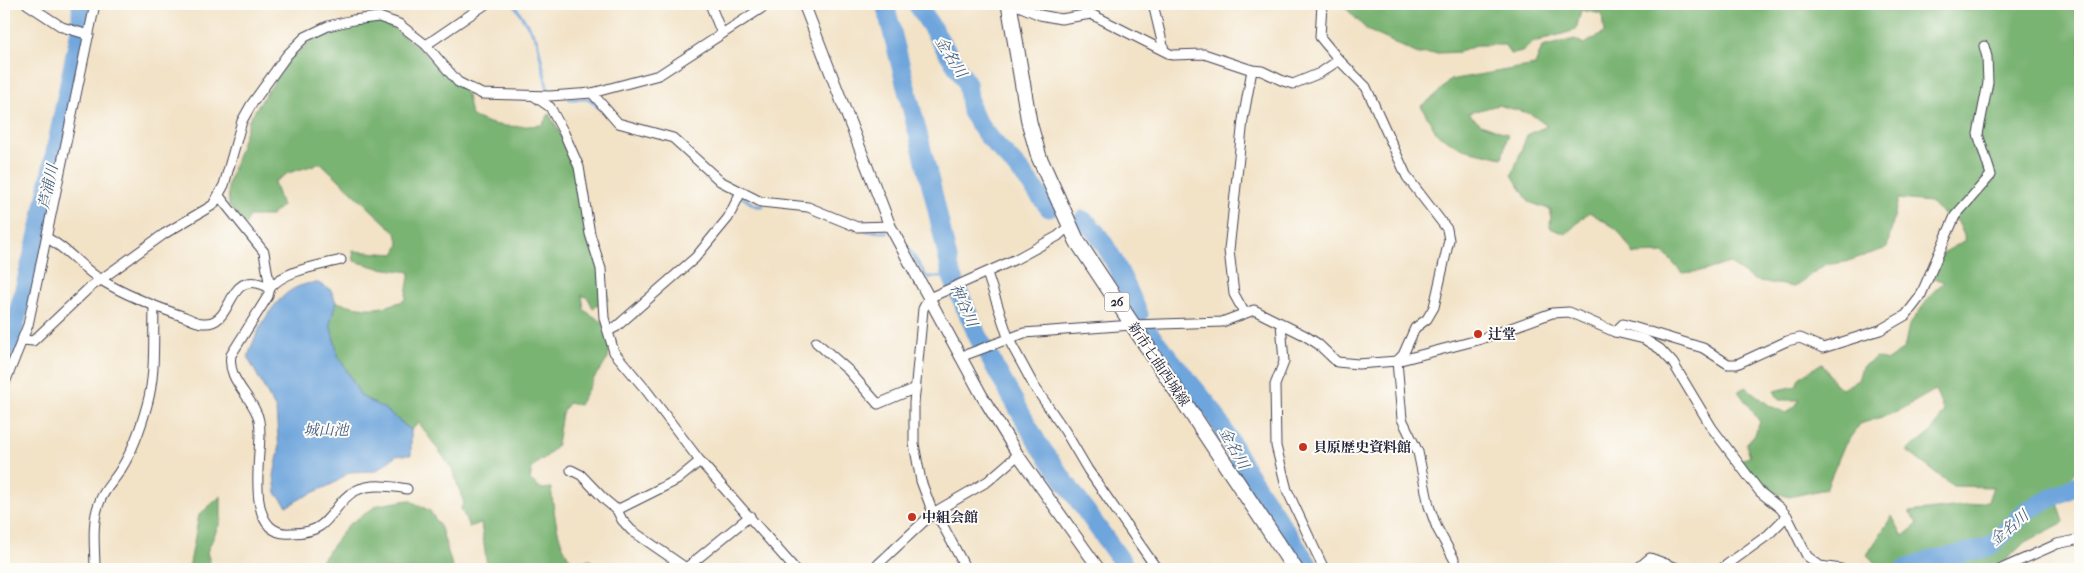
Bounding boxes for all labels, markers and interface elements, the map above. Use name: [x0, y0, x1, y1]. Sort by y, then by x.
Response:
water label: 金名川: [931, 33, 972, 83]
water label: 芦浦川: [35, 161, 62, 211]
water label: 神谷川: [947, 281, 982, 331]
road number: 26: [1104, 292, 1130, 312]
street label: 新市七曲西城線: [1124, 319, 1193, 410]
place label: 辻堂: [1488, 326, 1516, 343]
marker: 辻堂: [1472, 328, 1484, 340]
water label: 城山池: [303, 421, 350, 439]
water label: 金名川: [1215, 424, 1254, 474]
place label: 貝原歴史資料館: [1313, 439, 1411, 456]
marker: 貝原歴史資料館: [1297, 441, 1309, 453]
water label: 金名川: [1986, 505, 2034, 549]
place label: 中組会館: [922, 509, 978, 526]
marker: 中組会館: [906, 511, 918, 523]

